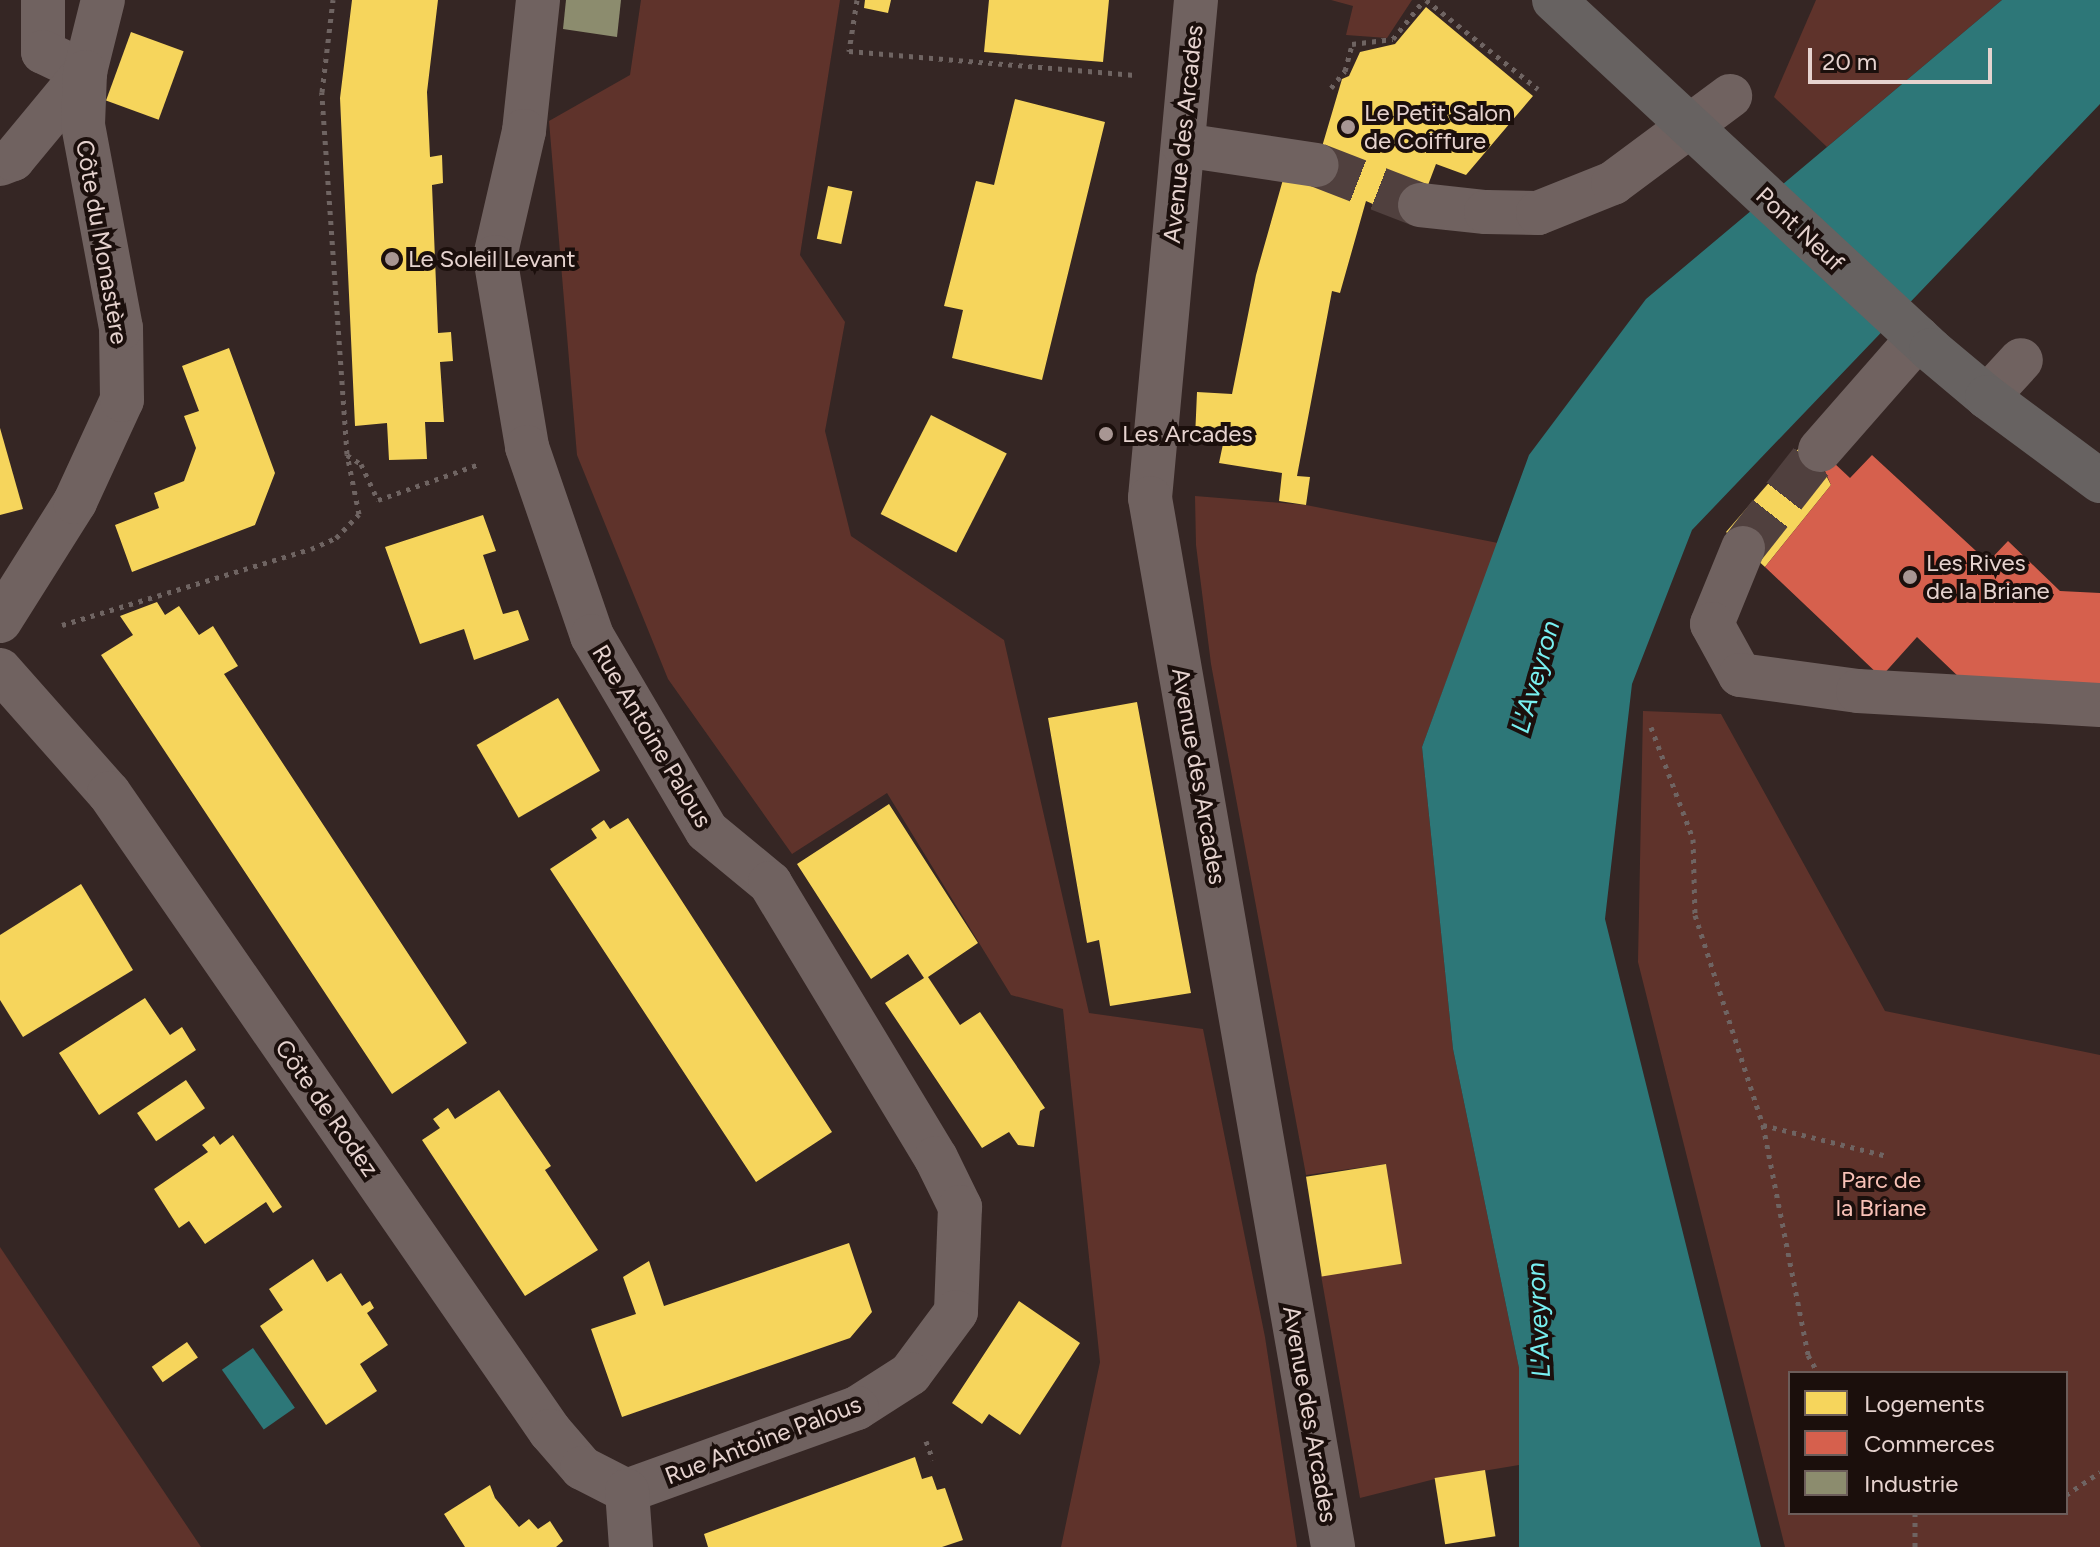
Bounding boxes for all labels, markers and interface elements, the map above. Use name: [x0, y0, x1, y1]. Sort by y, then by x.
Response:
street label: Avenue des Arcades: [1157, 23, 1209, 245]
scale bar: [1812, 32, 1996, 82]
text: 20 m: [1822, 47, 1877, 76]
place label: Le Petit Salon de Coiffure: [1364, 99, 1511, 155]
marker: Le Petit Salon de Coiffure: [1339, 118, 1357, 136]
street label: Côte du Monastère: [70, 138, 134, 346]
street label: Pont Neuf: [1750, 181, 1850, 277]
place label: Le Soleil Levant: [408, 245, 575, 273]
marker: Le Soleil Levant: [383, 250, 401, 268]
place label: Les Arcades: [1122, 420, 1253, 448]
marker: Les Arcades: [1097, 425, 1115, 443]
place label: Les Rives de la Briane: [1926, 549, 2050, 605]
marker: Les Rives de la Briane: [1901, 568, 1919, 586]
water label: L'Aveyron: [1505, 617, 1567, 737]
street label: Rue Antoine Palous: [586, 640, 718, 832]
street label: Avenue des Arcades: [1166, 666, 1232, 886]
street label: Côte de Rodez: [269, 1034, 385, 1182]
park label: Parc de la Briane: [1836, 1166, 1926, 1222]
water label: L'Aveyron: [1520, 1261, 1558, 1379]
street label: Avenue des Arcades: [1277, 1304, 1343, 1524]
legend: [1788, 1371, 2068, 1515]
street label: Rue Antoine Palous: [661, 1389, 865, 1491]
text: Logements: [1864, 1389, 1985, 1418]
text: Commerces: [1864, 1429, 1995, 1458]
text: Industrie: [1864, 1469, 1958, 1498]

